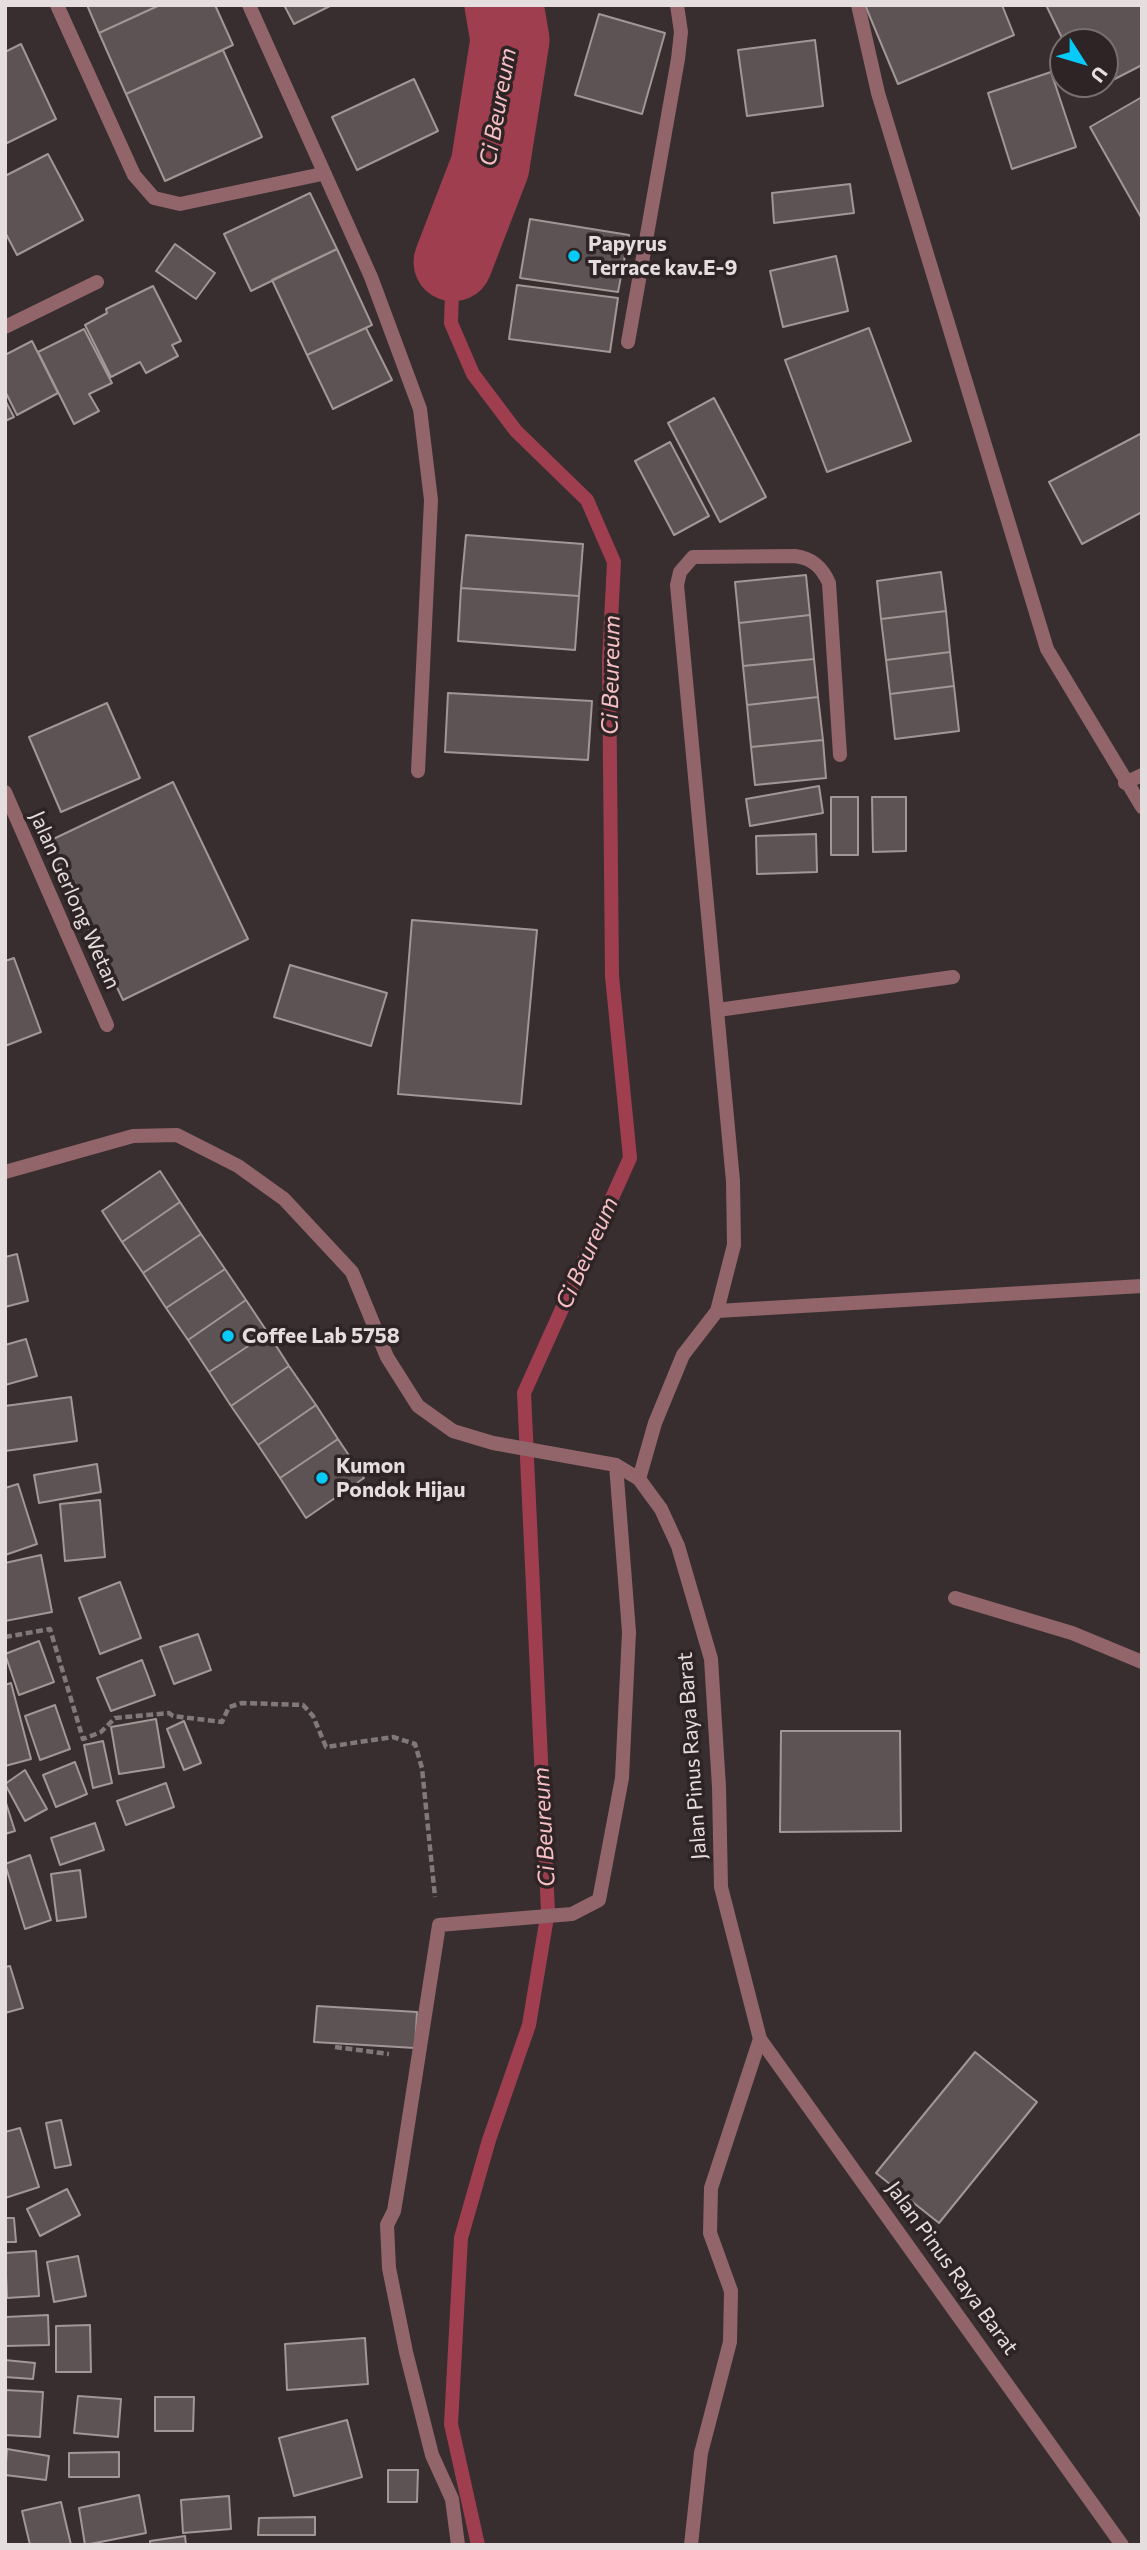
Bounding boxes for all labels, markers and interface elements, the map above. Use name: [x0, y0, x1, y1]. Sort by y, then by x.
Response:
north arrow: [1049, 28, 1119, 98]
water label: Ci Beureum: [474, 46, 522, 168]
text: U: [1086, 62, 1113, 87]
place label: Papyrus Terrace kav.E-9: [588, 231, 737, 281]
marker: Papyrus Terrace kav.E-9: [566, 248, 582, 264]
water label: Ci Beureum: [596, 615, 626, 735]
street label: Jalan Gerlong Wetan: [24, 807, 126, 993]
water label: Ci Beureum: [550, 1193, 624, 1313]
place label: Coffee Lab 5758: [242, 1323, 400, 1349]
marker: Coffee Lab 5758: [220, 1328, 236, 1344]
place label: Kumon Pondok Hijau: [336, 1453, 465, 1503]
marker: Kumon Pondok Hijau: [314, 1470, 330, 1486]
street label: Jalan Pinus Raya Barat: [672, 1651, 712, 1861]
water label: Ci Beureum: [527, 1766, 561, 1888]
street label: Jalan Pinus Raya Barat: [881, 2176, 1023, 2360]

